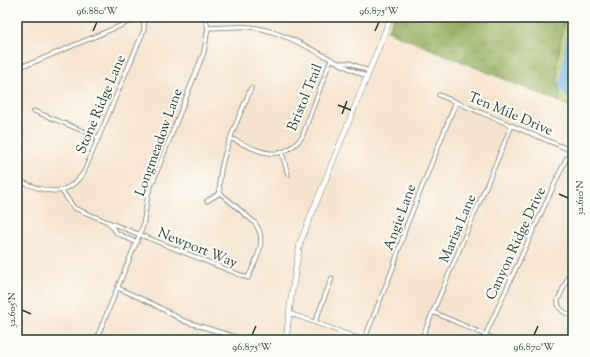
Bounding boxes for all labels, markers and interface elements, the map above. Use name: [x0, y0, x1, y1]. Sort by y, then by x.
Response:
text: 96.880°W: [77, 4, 117, 19]
text: 96.875°W: [359, 4, 399, 19]
street label: Stone Ridge Lane: [72, 52, 132, 157]
street label: Bristol Trail: [283, 61, 328, 134]
street label: Longmeadow Lane: [131, 86, 189, 199]
street label: Ten Mile Drive: [465, 88, 556, 142]
text: 32.610°N: [573, 181, 588, 215]
street label: Angie Lane: [380, 182, 422, 254]
street label: Canyon Ridge Drive: [482, 184, 552, 304]
street label: Marisa Lane: [435, 191, 482, 266]
street label: Newport Way: [154, 224, 240, 274]
text: 32.605°N: [5, 292, 20, 328]
text: 96.875°W: [232, 340, 272, 355]
text: 96.870°W: [514, 340, 554, 355]

